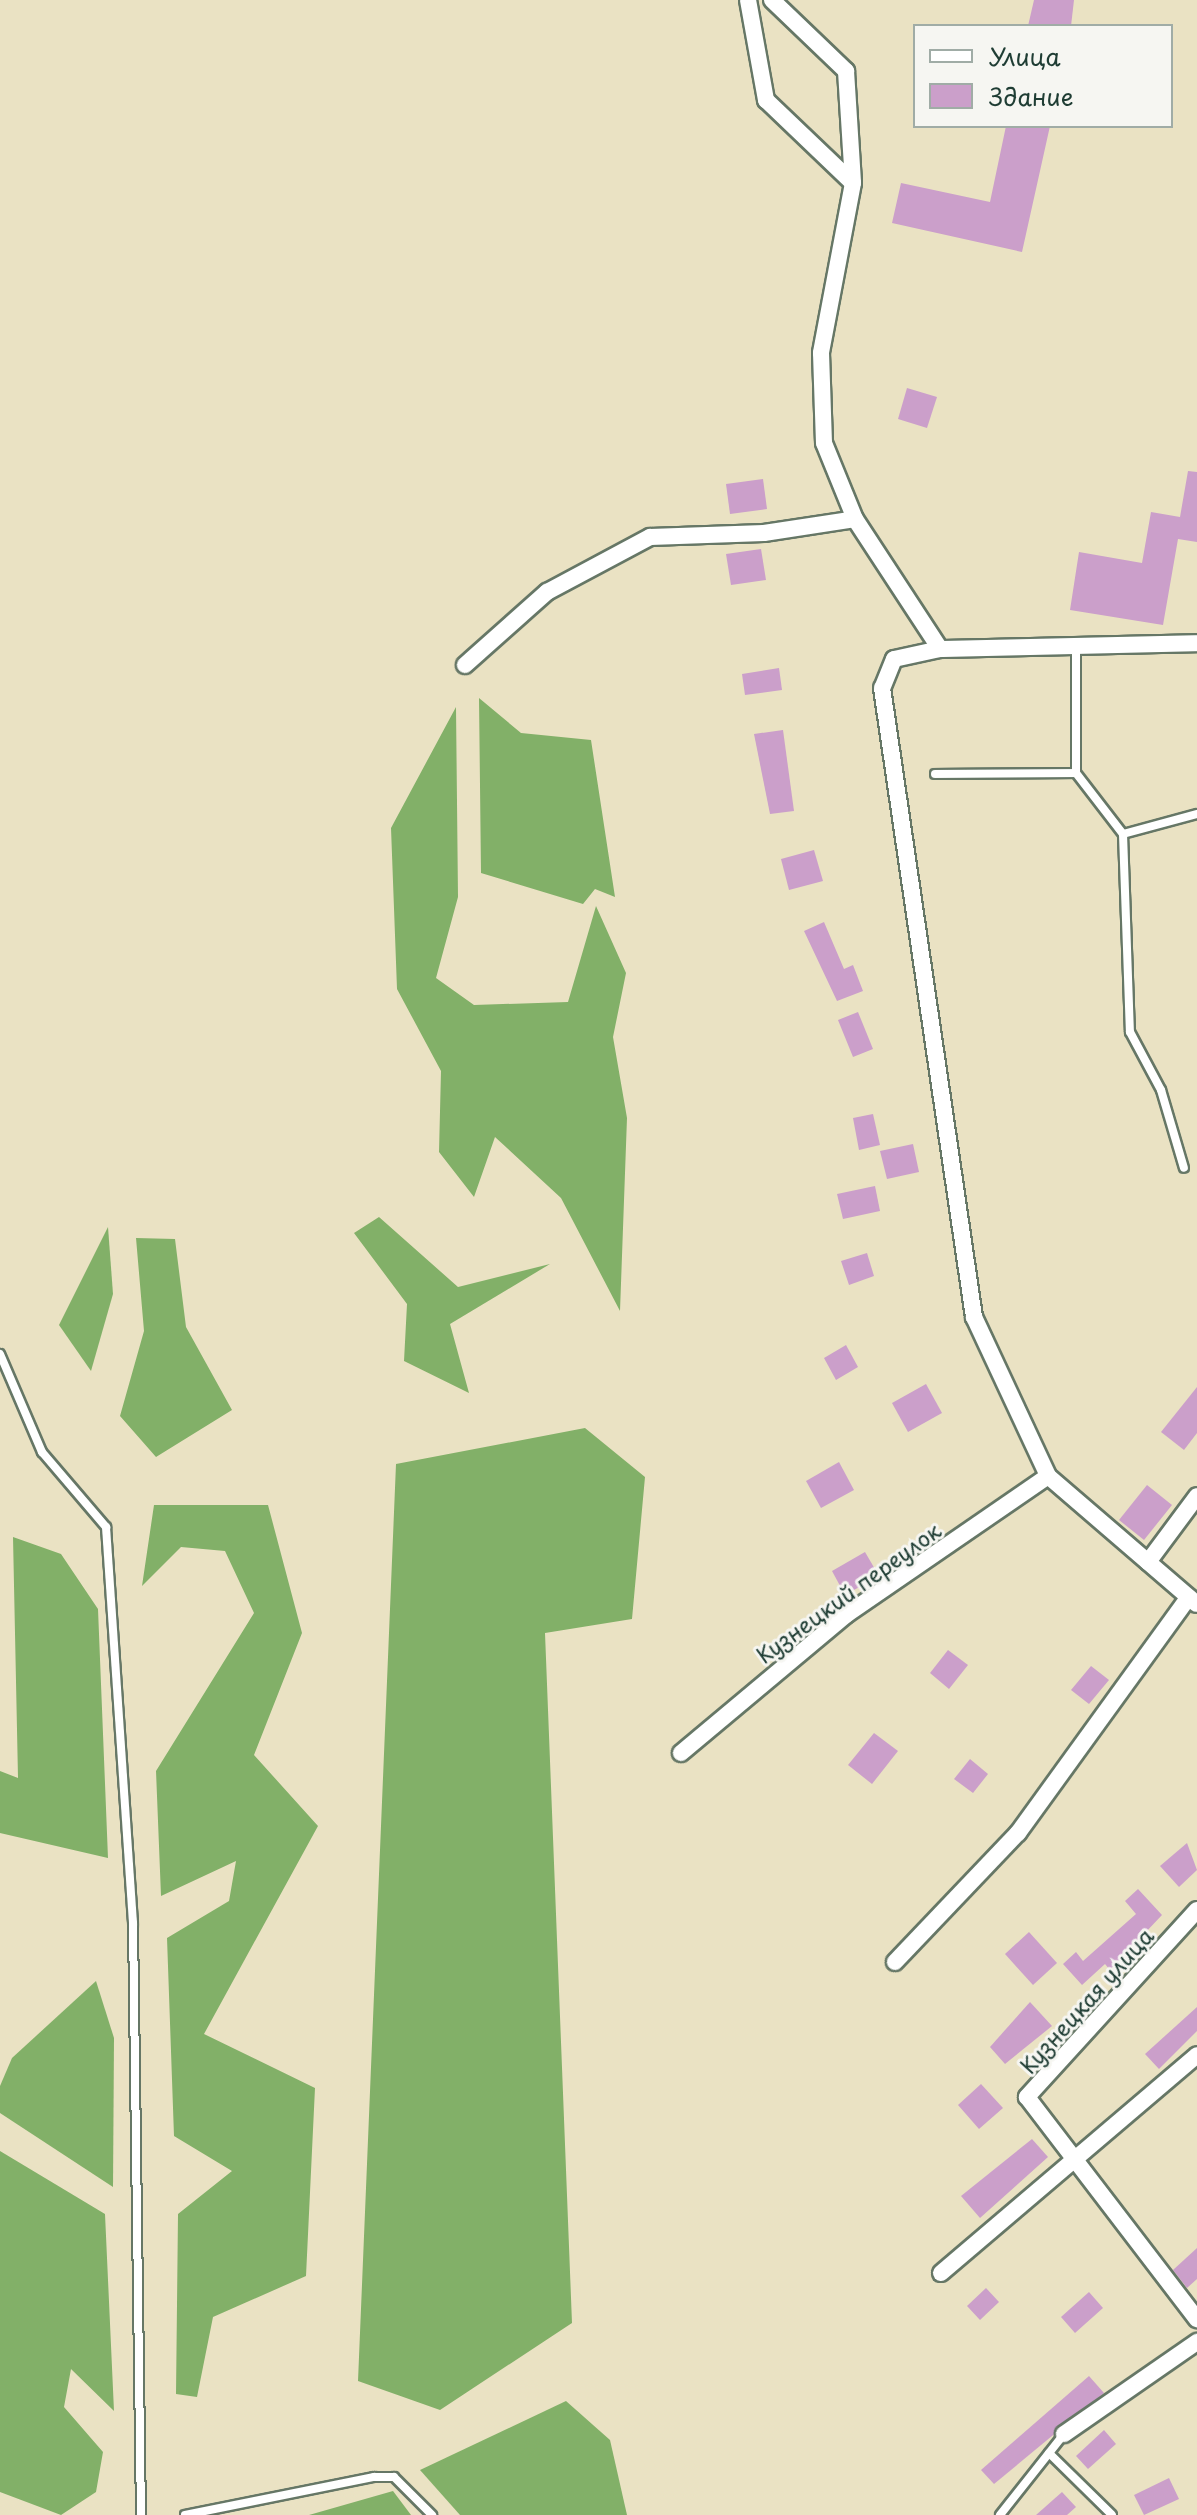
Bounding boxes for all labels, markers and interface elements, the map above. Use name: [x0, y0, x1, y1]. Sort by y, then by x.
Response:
legend: [913, 24, 1173, 128]
text: Улица: [989, 38, 1061, 74]
text: Здание: [989, 78, 1074, 114]
street label: Кузнецкий переулок: [751, 1516, 945, 1668]
street label: Кузнецкая улица: [1013, 1921, 1159, 2079]

